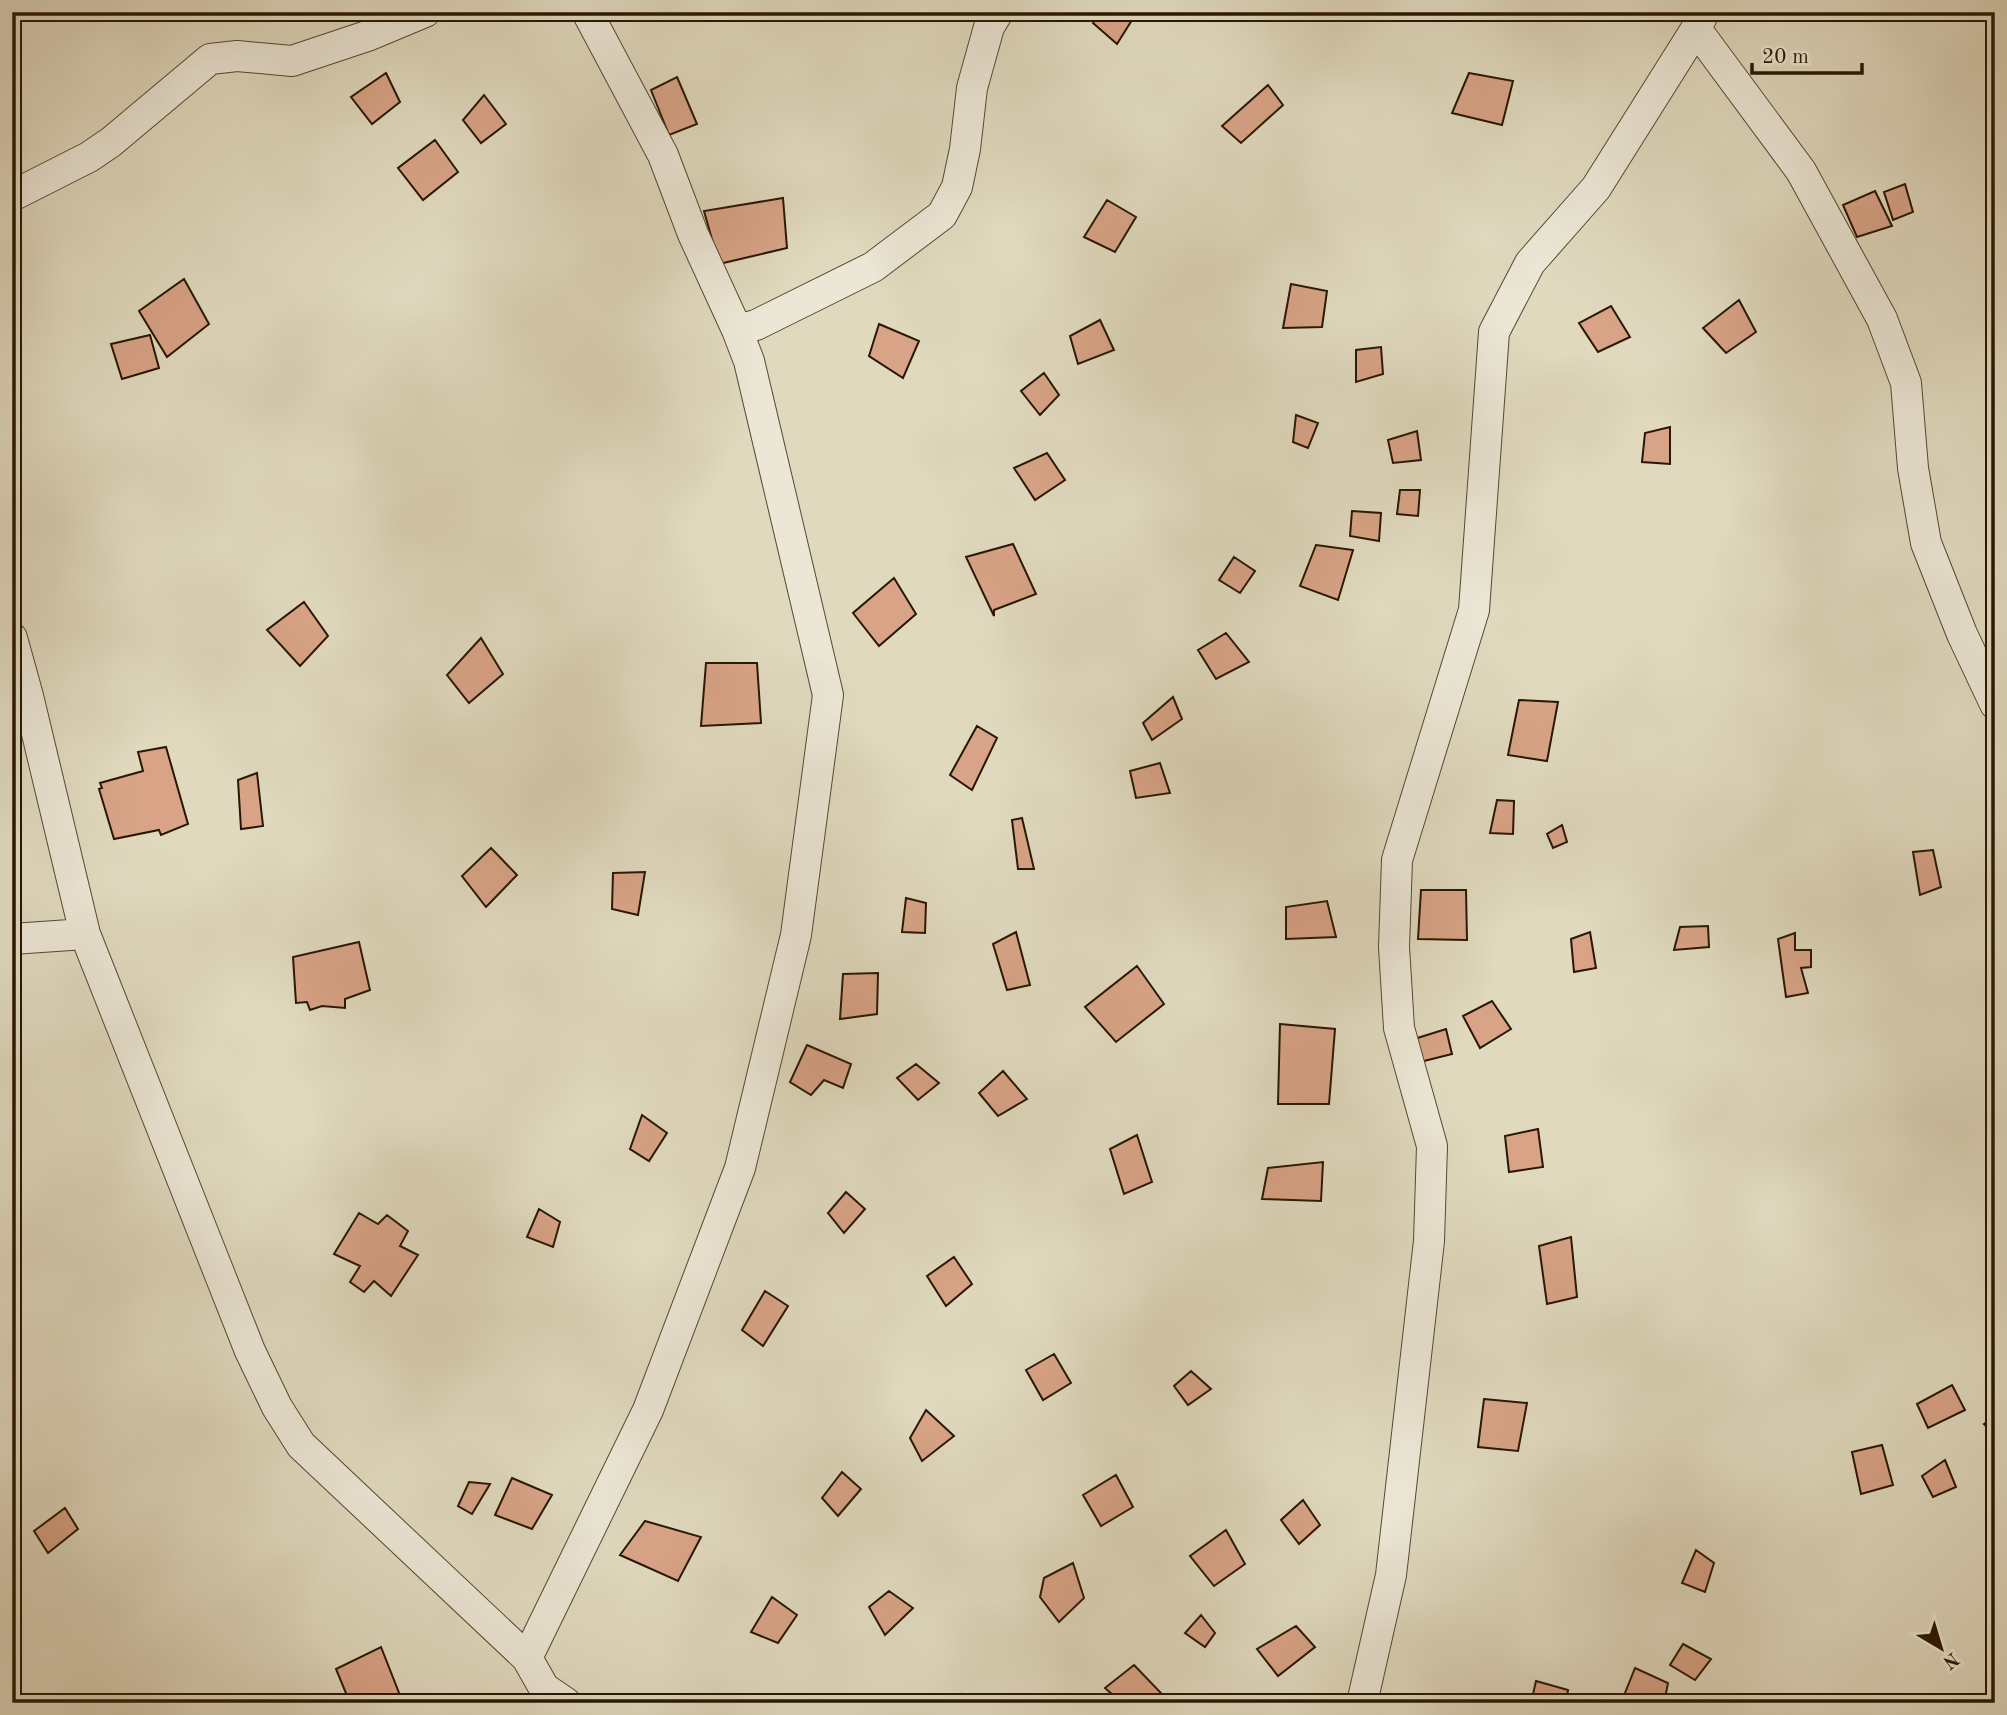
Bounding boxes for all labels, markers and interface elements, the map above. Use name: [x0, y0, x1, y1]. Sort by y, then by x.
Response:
scale bar: [1752, 32, 1862, 76]
text: 20 m: [1762, 47, 1809, 68]
north arrow: [1906, 1614, 1976, 1684]
text: N: [1938, 1647, 1962, 1672]

